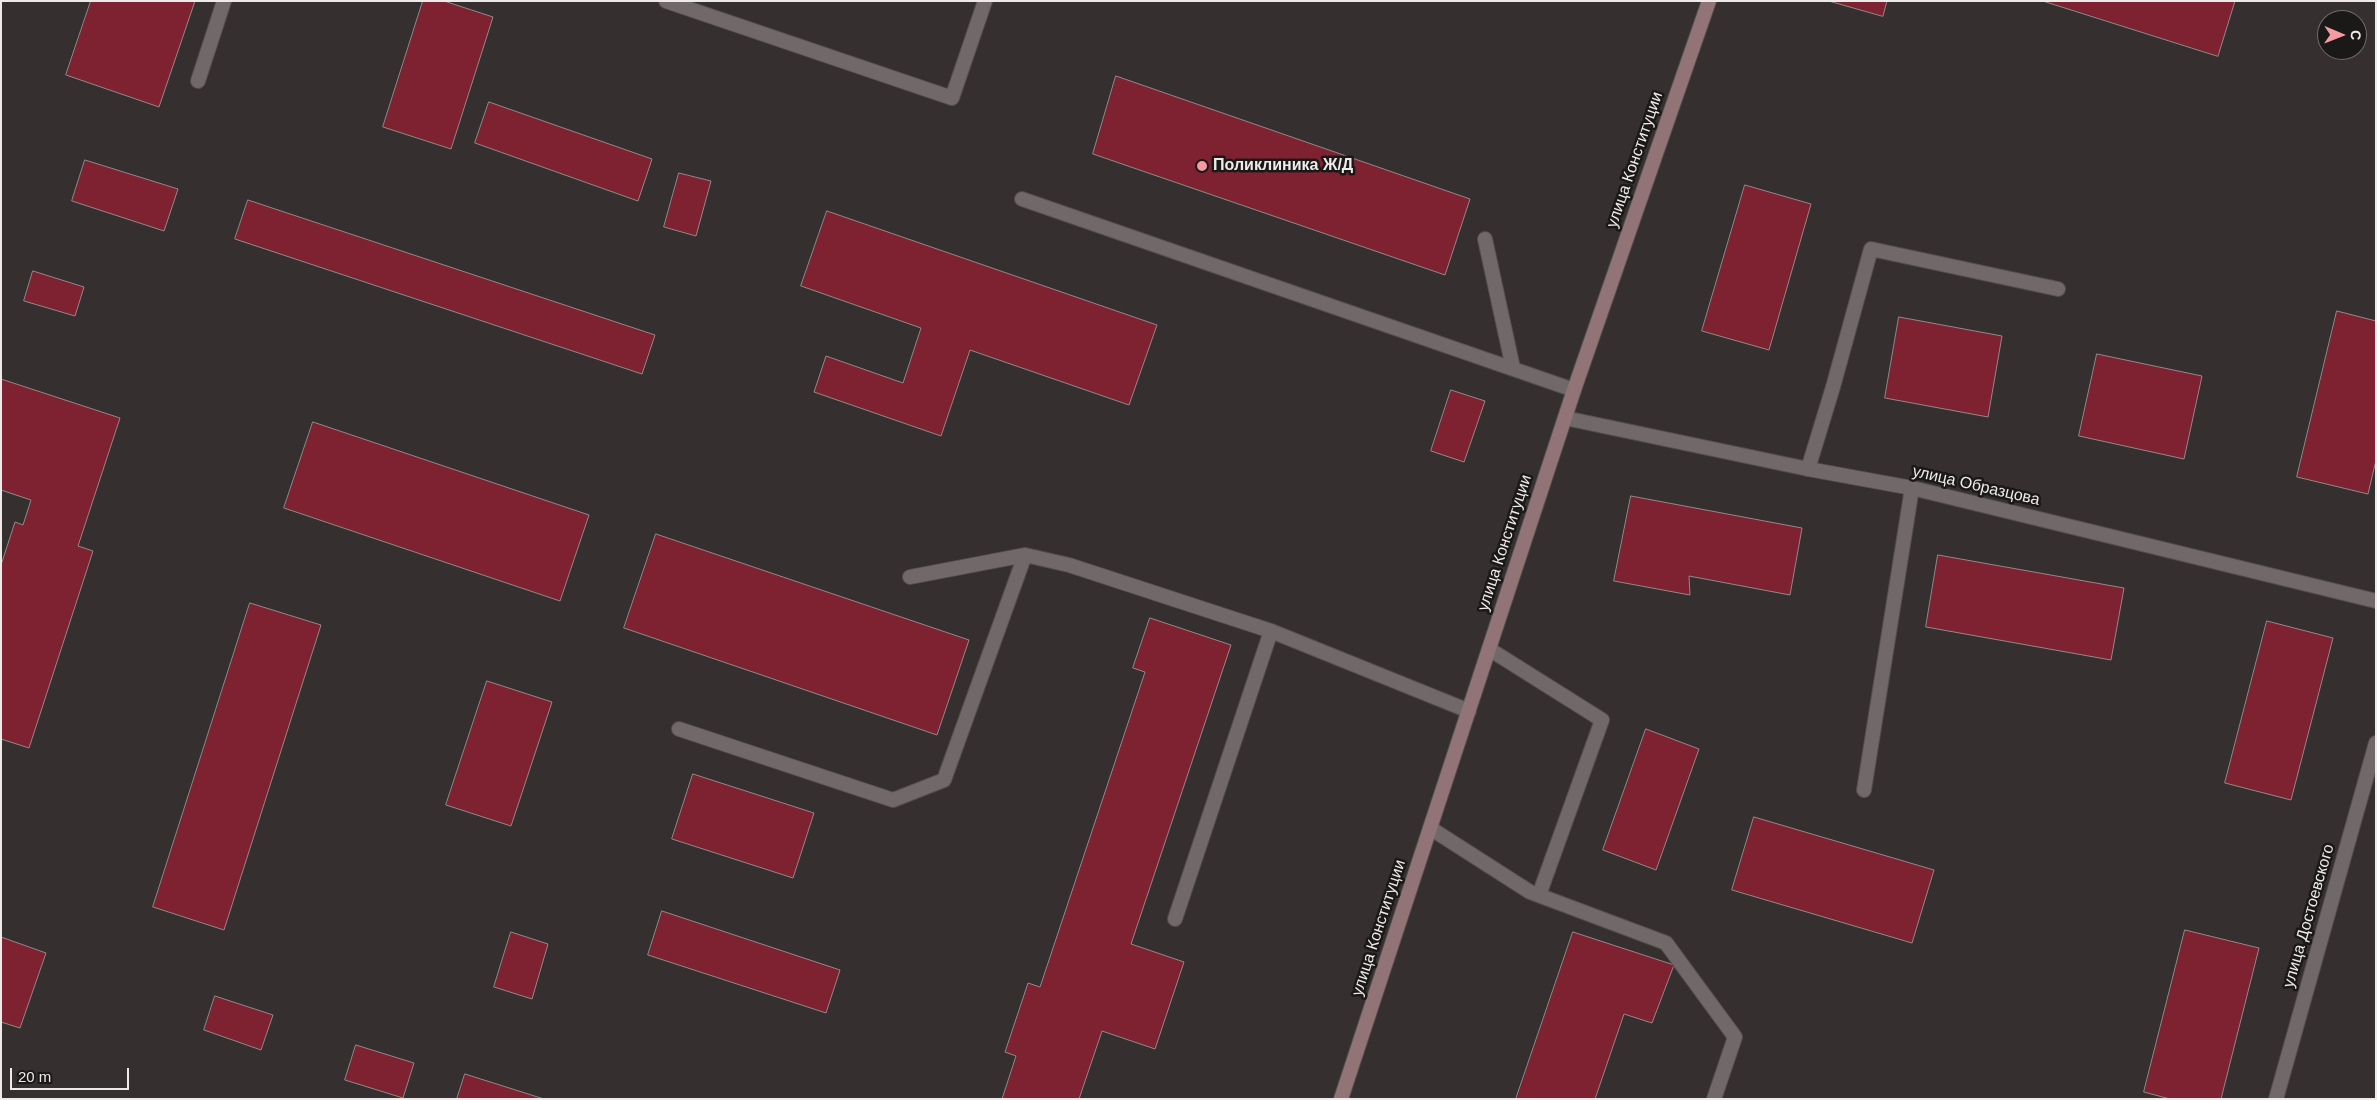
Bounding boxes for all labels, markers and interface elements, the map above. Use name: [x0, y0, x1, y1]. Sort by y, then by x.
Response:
north arrow: [2317, 10, 2367, 60]
text: С: [2348, 30, 2364, 40]
street label: улица Конституции: [1603, 90, 1667, 230]
place label: Поликлиника Ж/Д: [1213, 156, 1353, 176]
marker: Поликлиника Ж/Д: [1195, 159, 1209, 173]
street label: улица Образцова: [1910, 462, 2042, 510]
street label: улица Конституции: [1474, 472, 1536, 614]
street label: улица Достоевского: [2279, 842, 2339, 990]
street label: улица Конституции: [1348, 857, 1410, 999]
scale bar: [12, 1058, 131, 1090]
text: 20 m: [18, 1068, 51, 1085]

